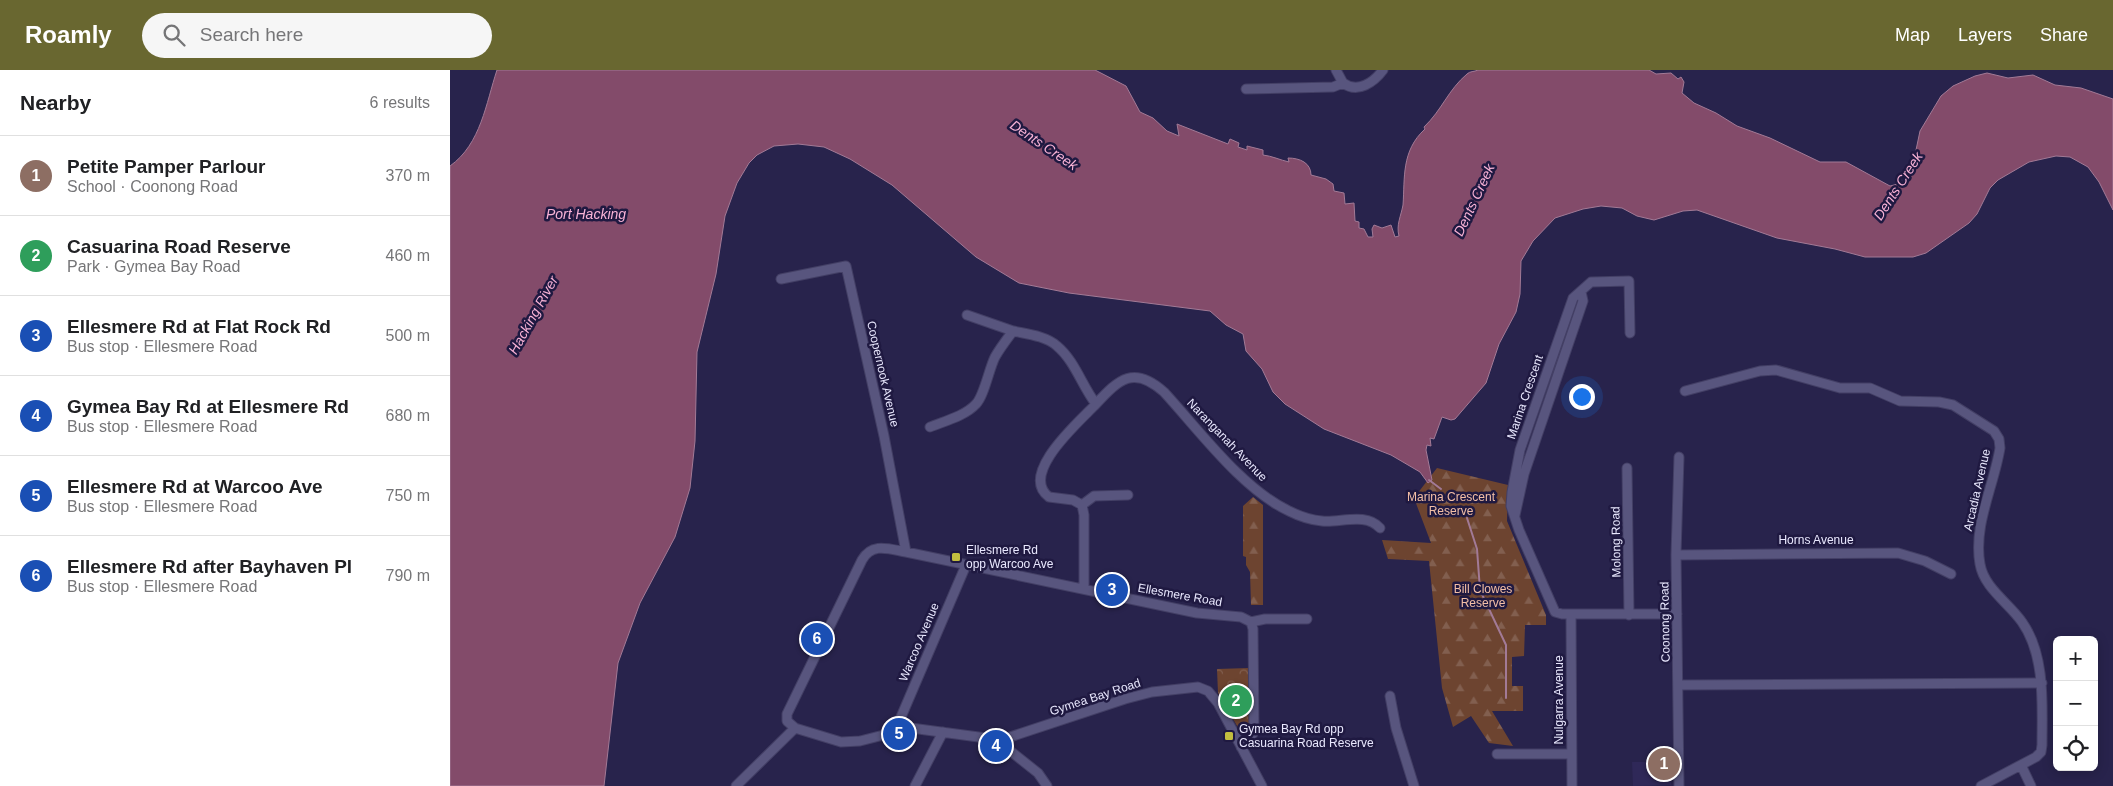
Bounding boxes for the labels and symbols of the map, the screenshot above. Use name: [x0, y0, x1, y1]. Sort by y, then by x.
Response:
water label: Dents Creek: [1007, 117, 1082, 174]
water label: Dents Creek: [1870, 148, 1926, 223]
water label: Dents Creek: [1450, 160, 1498, 239]
water label: Port Hacking: [546, 206, 626, 222]
water label: Hacking River: [505, 272, 562, 357]
street label: Coopernook Avenue: [864, 320, 902, 429]
street label: Marina Crescent: [1504, 352, 1546, 441]
your location: [1569, 384, 1595, 410]
street label: Naranganah Avenue: [1184, 396, 1270, 484]
street label: Arcadia Avenue: [1961, 447, 1993, 532]
park label: Marina Crescent Reserve: [1407, 490, 1496, 518]
street label: Molong Road: [1608, 506, 1624, 578]
street label: Horns Avenue: [1778, 533, 1854, 547]
place label: Ellesmere Rd opp Warcoo Ave: [966, 543, 1054, 571]
marker: Ellesmere Rd opp Warcoo Ave: [950, 551, 962, 563]
pin: 3: [1096, 571, 1128, 609]
street label: Ellesmere Road: [1137, 581, 1223, 609]
park label: Bill Clowes Reserve: [1454, 582, 1512, 610]
street label: Coonong Road: [1657, 582, 1673, 662]
street label: Warcoo Avenue: [896, 600, 942, 683]
pin: 6: [801, 620, 833, 658]
street label: Nulgarra Avenue: [1552, 655, 1566, 745]
street label: Gymea Bay Road: [1048, 676, 1142, 718]
pin: 2: [1220, 682, 1252, 720]
pin: 5: [883, 715, 915, 753]
place label: Gymea Bay Rd opp Casuarina Road Reserve: [1239, 722, 1374, 750]
pin: 4: [980, 727, 1012, 765]
marker: Gymea Bay Rd opp Casuarina Road Reserve: [1223, 730, 1235, 742]
pin: 1: [1648, 745, 1680, 783]

